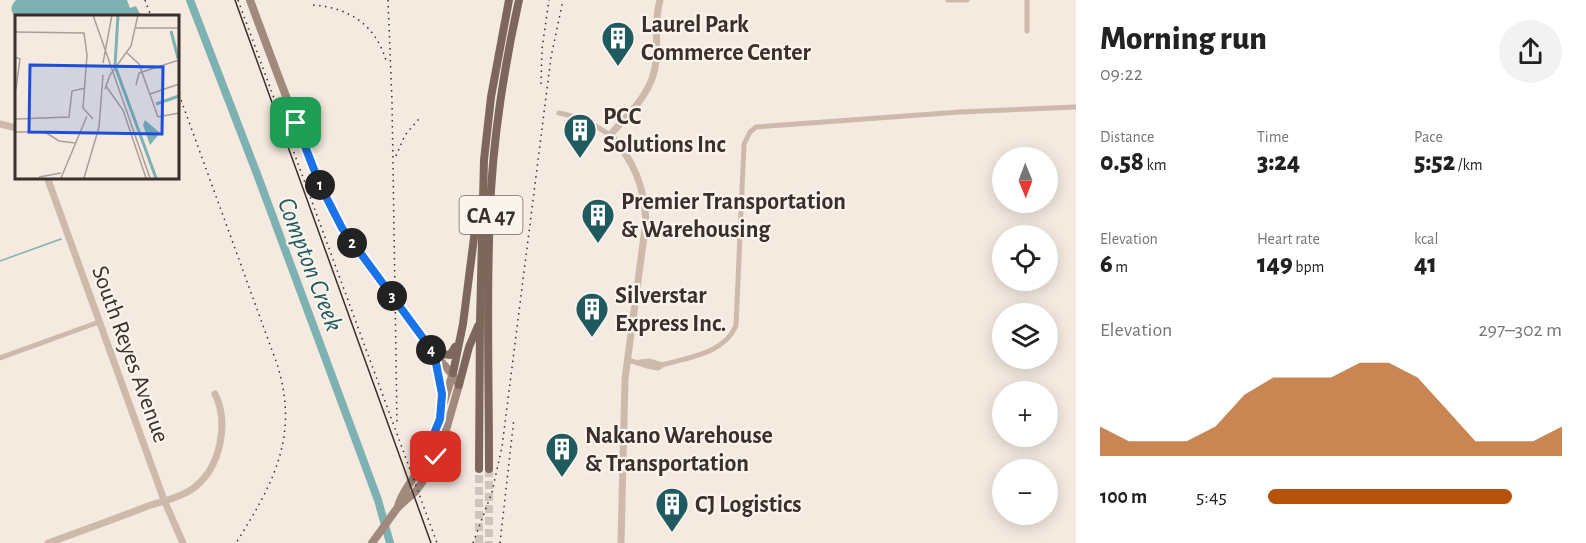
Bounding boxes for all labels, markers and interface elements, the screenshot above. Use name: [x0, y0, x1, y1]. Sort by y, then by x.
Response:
place label: Laurel Park Commerce Center: [641, 13, 812, 65]
inset map: [15, 15, 178, 178]
building icon: Laurel Park Commerce Center: [600, 20, 636, 67]
button: share: [1499, 20, 1562, 83]
text: Morning run: [1100, 23, 1267, 56]
text: 09:22: [1100, 64, 1143, 84]
pin: [270, 97, 321, 148]
place label: PCC Solutions Inc: [603, 105, 726, 157]
icon: arrive: [279, 106, 312, 139]
building icon: PCC Solutions Inc: [562, 112, 598, 159]
text: Distance: [1100, 129, 1154, 145]
text: Time: [1257, 129, 1289, 145]
text: Pace: [1414, 129, 1443, 145]
north arrow: [992, 147, 1058, 213]
map controls: [992, 147, 1058, 525]
text: 0.58: [1100, 149, 1144, 175]
text: 3:24: [1257, 149, 1300, 175]
text: 5:52: [1414, 149, 1455, 175]
text: km: [1144, 157, 1167, 173]
text: /km: [1455, 157, 1483, 173]
pin: 1: [305, 170, 335, 200]
text: 1: [317, 177, 323, 193]
place label: Premier Transportation & Warehousing: [621, 190, 846, 242]
water label: Compton Creek: [273, 194, 347, 335]
road number: CA 47: [460, 196, 522, 234]
building icon: Premier Transportation & Warehousing: [580, 197, 616, 244]
button: locate: [992, 225, 1058, 291]
pin: 2: [337, 228, 367, 258]
text: Elevation: [1100, 231, 1158, 247]
text: Heart rate: [1257, 231, 1320, 247]
text: kcal: [1414, 231, 1438, 247]
text: 2: [348, 235, 356, 251]
text: 6: [1100, 251, 1113, 277]
text: 149: [1257, 251, 1293, 277]
text: 41: [1414, 251, 1437, 277]
text: m: [1113, 259, 1128, 275]
text: bpm: [1293, 259, 1324, 275]
street label: South Reyes Avenue: [87, 263, 173, 446]
pin: 3: [377, 281, 407, 311]
place label: Silverstar Express Inc.: [615, 284, 726, 336]
text: 3: [389, 288, 395, 304]
building icon: Silverstar Express Inc.: [574, 291, 610, 338]
button: layers: [992, 303, 1058, 369]
text: Elevation: [1100, 320, 1172, 340]
text: 297–302 m: [1478, 320, 1562, 340]
pin: 4: [416, 335, 446, 365]
text: 4: [427, 342, 435, 358]
button: +: [992, 381, 1058, 447]
place label: Nakano Warehouse & Transportation: [585, 424, 773, 476]
pin: [410, 431, 461, 482]
building icon: Nakano Warehouse & Transportation: [544, 431, 580, 478]
icon: check: [419, 440, 452, 473]
button: −: [992, 459, 1058, 525]
building icon: CJ Logistics: [654, 486, 690, 533]
text: 100 m: [1100, 487, 1147, 507]
text: 5:45: [1196, 487, 1227, 507]
place label: CJ Logistics: [695, 493, 802, 517]

